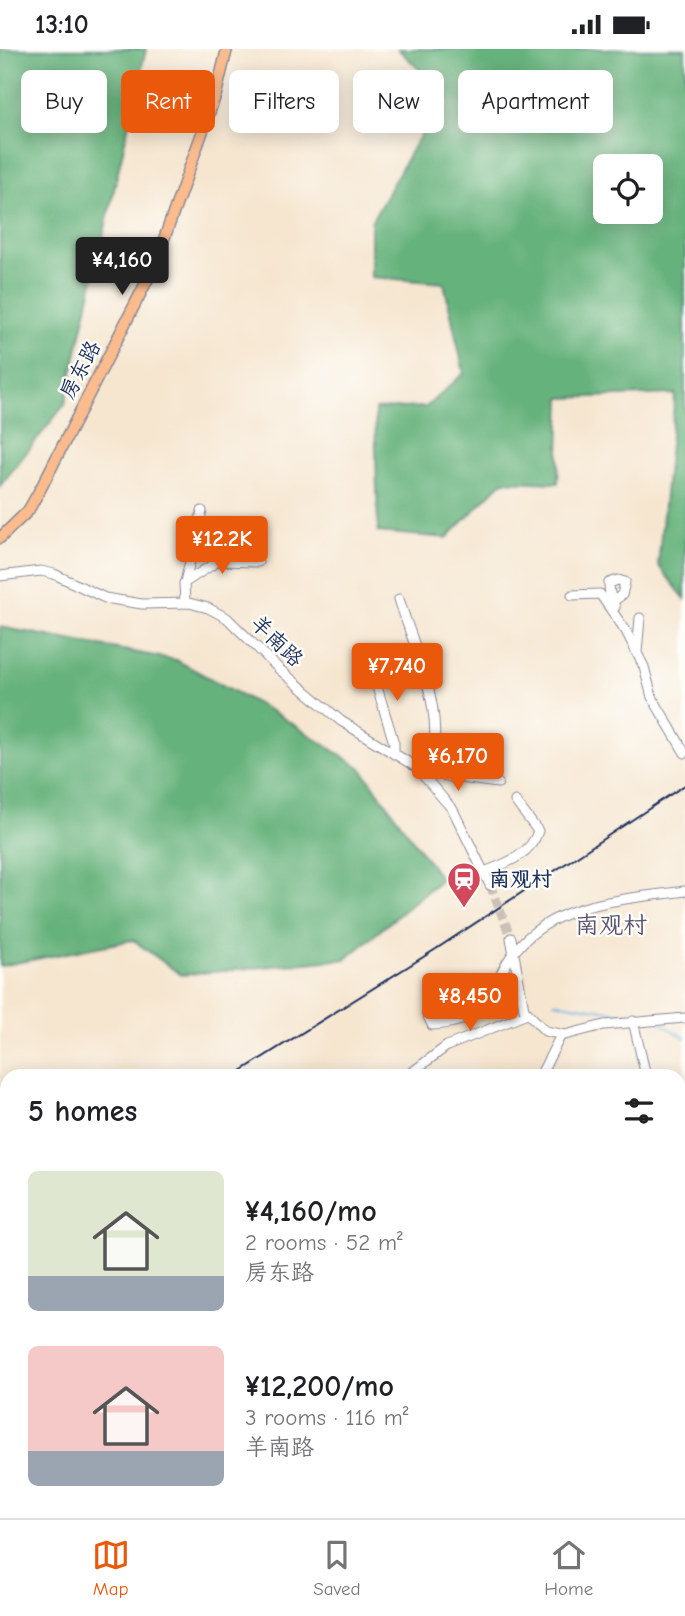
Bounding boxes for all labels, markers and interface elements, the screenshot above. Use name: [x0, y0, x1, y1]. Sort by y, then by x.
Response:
text: 13:10: [35, 10, 89, 40]
chip: Buy: [21, 70, 107, 133]
chip: Rent: [121, 70, 215, 133]
chip: Filters: [229, 70, 339, 133]
chip: New: [353, 70, 444, 133]
chip: Apartment: [458, 70, 613, 133]
map controls: [593, 154, 663, 224]
button: locate: [593, 154, 663, 224]
pin: ¥4,160: [65, 237, 179, 297]
text: ¥4,160: [92, 246, 152, 273]
street label: 房东路: [55, 337, 105, 403]
pin: ¥12.2K: [165, 517, 279, 576]
text: ¥12.2K: [192, 525, 252, 552]
street label: 羊南路: [246, 610, 308, 672]
pin: ¥7,740: [340, 643, 454, 703]
text: ¥7,740: [368, 652, 426, 679]
pin: ¥6,170: [401, 733, 515, 793]
text: ¥6,170: [428, 742, 488, 769]
station icon: 南观村: [445, 860, 483, 909]
place label: 南观村: [489, 867, 552, 891]
district label: 南观村: [575, 911, 647, 939]
pin: ¥8,450: [413, 974, 527, 1033]
text: ¥8,450: [438, 982, 502, 1009]
icon: filters: [620, 1092, 658, 1130]
text: 5 homes: [28, 1094, 137, 1129]
text: ¥4,160/mo: [245, 1194, 377, 1229]
icon: home: [84, 1199, 168, 1283]
text: 2 rooms · 52 m²: [245, 1229, 403, 1256]
text: 房东路: [245, 1259, 314, 1286]
text: ¥12,200/mo: [245, 1369, 394, 1404]
icon: home: [84, 1374, 168, 1458]
text: 3 rooms · 116 m²: [245, 1404, 409, 1431]
text: 羊南路: [245, 1434, 314, 1461]
tab: Map: [92, 1536, 130, 1600]
tab: Saved: [313, 1536, 361, 1600]
tab: Home: [544, 1536, 593, 1600]

